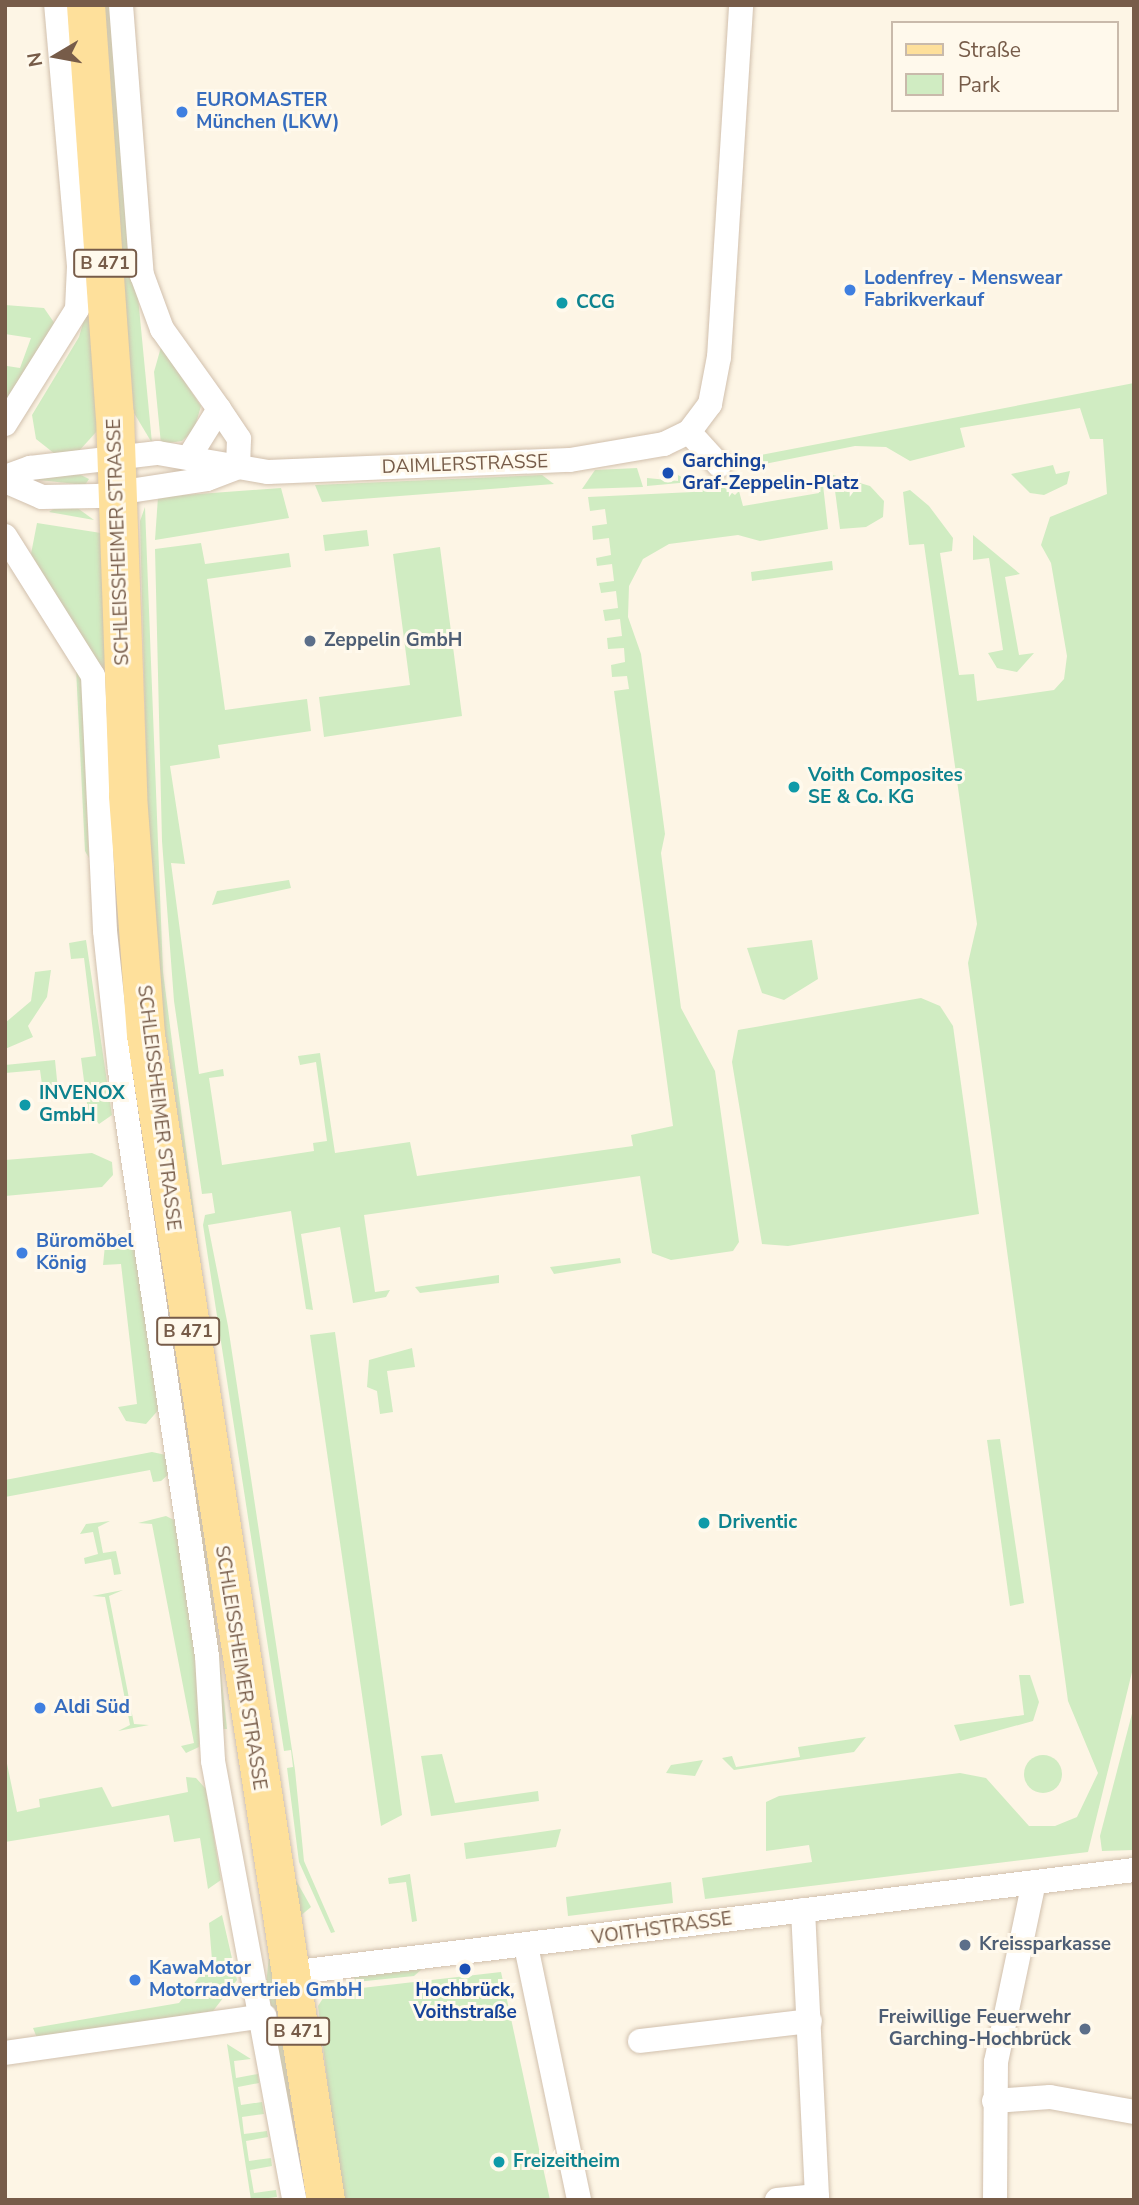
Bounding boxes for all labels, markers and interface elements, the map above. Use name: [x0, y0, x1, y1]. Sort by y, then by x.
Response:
north arrow: [21, 21, 91, 91]
legend: [890, 21, 1118, 112]
text: Straße: [958, 36, 1021, 64]
text: N: [21, 50, 49, 69]
text: Park: [958, 71, 1000, 99]
place label: EUROMASTER München (LKW): [196, 90, 339, 134]
marker: EUROMASTER München (LKW): [174, 104, 190, 120]
road number: B 471: [72, 248, 138, 278]
place label: Lodenfrey - Menswear Fabrikverkauf: [864, 268, 1062, 312]
marker: Lodenfrey - Menswear Fabrikverkauf: [842, 282, 858, 298]
place label: CCG: [576, 292, 615, 314]
marker: CCG: [554, 295, 570, 311]
street label: SCHLEISSHEIMER STRASSE: [103, 418, 135, 666]
street label: DAIMLERSTRASSE: [381, 451, 549, 479]
place label: Garching, Graf-Zeppelin-Platz: [682, 451, 859, 495]
marker: Garching, Graf-Zeppelin-Platz: [660, 465, 676, 481]
place label: Zeppelin GmbH: [324, 630, 462, 652]
marker: Zeppelin GmbH: [302, 633, 318, 649]
place label: Voith Composites SE & Co. KG: [808, 765, 963, 809]
marker: Voith Composites SE & Co. KG: [786, 779, 802, 795]
street label: SCHLEISSHEIMER STRASSE: [132, 984, 184, 1232]
place label: INVENOX GmbH: [39, 1083, 125, 1127]
marker: INVENOX GmbH: [17, 1097, 33, 1113]
place label: Büromöbel König: [36, 1231, 134, 1275]
marker: Büromöbel König: [14, 1245, 30, 1261]
road number: B 471: [155, 1316, 221, 1346]
place label: Driventic: [718, 1512, 797, 1534]
marker: Driventic: [696, 1515, 712, 1531]
street label: SCHLEISSHEIMER STRASSE: [209, 1544, 271, 1792]
place label: Aldi Süd: [54, 1697, 130, 1719]
marker: Aldi Süd: [32, 1700, 48, 1716]
street label: VOITHSTRASSE: [590, 1908, 734, 1950]
place label: Kreissparkasse: [979, 1934, 1111, 1956]
marker: Kreissparkasse: [957, 1937, 973, 1953]
place label: KawaMotor Motorradvertrieb GmbH: [149, 1958, 362, 2002]
marker: Hochbrück, Voithstraße: [457, 1961, 473, 1977]
marker: KawaMotor Motorradvertrieb GmbH: [127, 1972, 143, 1988]
place label: Hochbrück, Voithstraße: [413, 1980, 517, 2024]
place label: Freiwillige Feuerwehr Garching-Hochbrück: [878, 2007, 1071, 2051]
road number: B 471: [265, 2017, 331, 2046]
marker: Freiwillige Feuerwehr Garching-Hochbrück: [1077, 2021, 1093, 2037]
place label: Freizeitheim: [513, 2151, 620, 2173]
marker: Freizeitheim: [491, 2154, 507, 2170]

